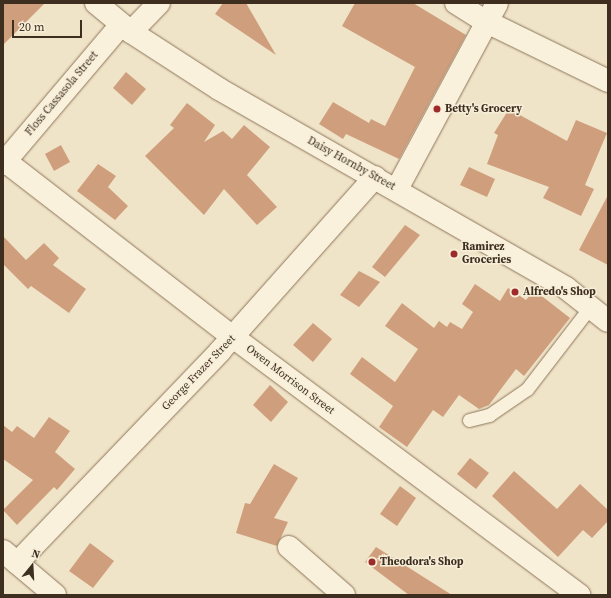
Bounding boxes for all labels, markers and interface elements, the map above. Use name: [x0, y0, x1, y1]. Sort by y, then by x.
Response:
scale bar: [14, 12, 84, 38]
text: 20 m: [19, 19, 45, 35]
street label: Floss Cassasola Street: [23, 49, 101, 139]
place label: Betty's Grocery: [445, 102, 522, 116]
marker: Betty's Grocery: [432, 104, 442, 114]
street label: Daisy Hornby Street: [305, 134, 397, 194]
place label: Ramirez Groceries: [462, 241, 511, 267]
marker: Ramirez Groceries: [449, 249, 459, 259]
place label: Alfredo's Shop: [523, 285, 596, 299]
marker: Alfredo's Shop: [510, 287, 520, 297]
street label: George Frazer Street: [160, 332, 238, 414]
street label: Owen Morrison Street: [243, 342, 337, 418]
north arrow: [12, 546, 52, 586]
text: N: [30, 546, 42, 562]
place label: Theodora's Shop: [380, 555, 464, 569]
marker: Theodora's Shop: [367, 557, 377, 567]

